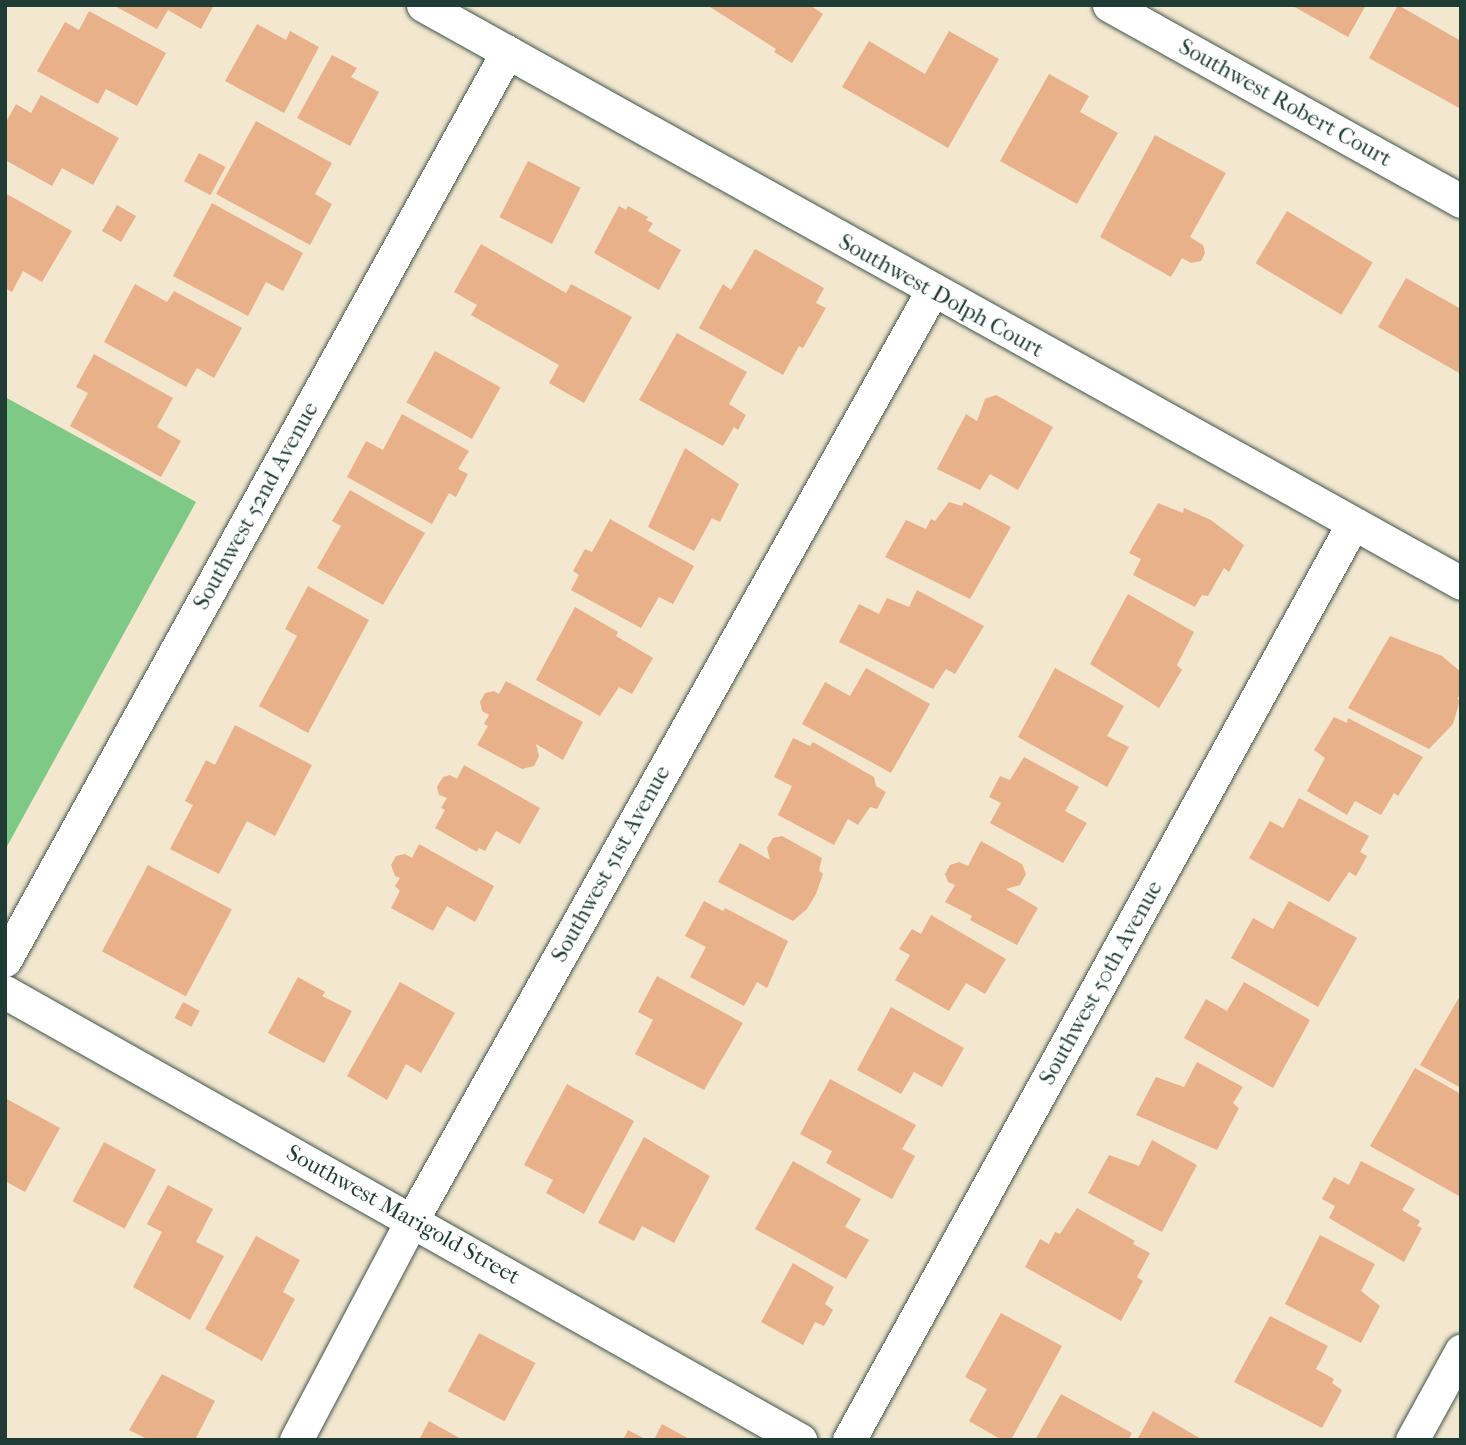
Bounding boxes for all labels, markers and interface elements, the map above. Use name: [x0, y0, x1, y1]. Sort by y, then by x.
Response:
street label: Southwest Robert Court: [1174, 33, 1396, 173]
street label: Southwest Dolph Court: [834, 228, 1048, 364]
street label: Southwest 52nd Avenue: [187, 397, 325, 615]
street label: Southwest 51st Avenue: [545, 761, 677, 967]
street label: Southwest 50th Avenue: [1033, 876, 1169, 1090]
street label: Southwest Marigold Street: [281, 1139, 525, 1291]

